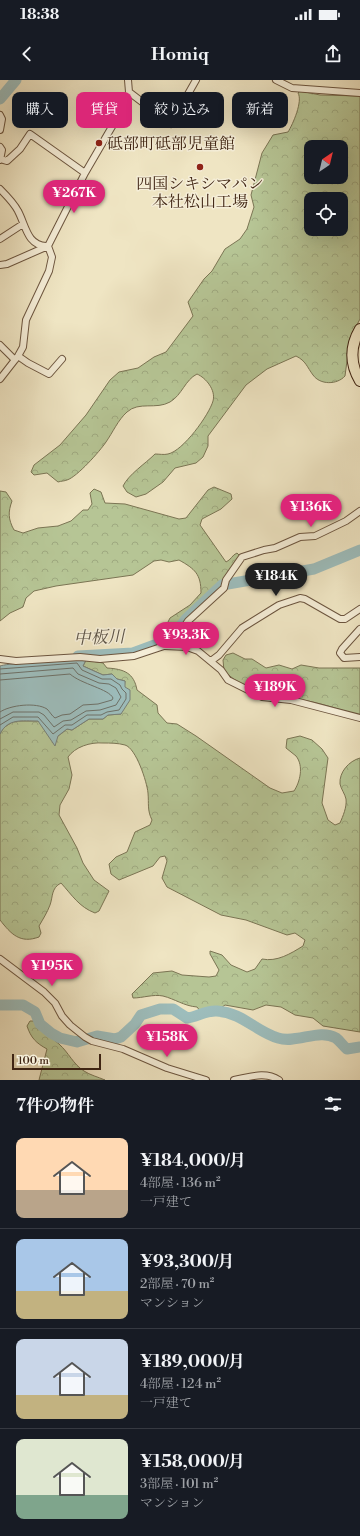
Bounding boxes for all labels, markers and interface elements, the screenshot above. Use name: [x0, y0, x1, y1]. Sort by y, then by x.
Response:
text: 18:38: [20, 5, 59, 24]
icon: back: [16, 43, 38, 65]
text: Homiq: [151, 43, 209, 66]
icon: share: [322, 43, 344, 65]
chip: 購入: [12, 92, 68, 128]
chip: 賃貸: [76, 92, 132, 128]
chip: 絞り込み: [140, 92, 224, 128]
chip: 新着: [232, 92, 288, 128]
place label: 砥部町砥部児童館: [107, 134, 235, 154]
marker: 砥部町砥部児童館: [94, 138, 104, 148]
north arrow: [304, 140, 348, 184]
map controls: [304, 140, 348, 236]
marker: 四国シキシマパン 本社松山工場: [195, 162, 205, 172]
place label: 四国シキシマパン 本社松山工場: [136, 174, 264, 212]
pin: ¥267K: [46, 180, 102, 214]
text: ¥267K: [52, 185, 96, 201]
button: locate: [304, 192, 348, 236]
pin: ¥136K: [283, 494, 339, 528]
text: ¥136K: [290, 499, 332, 515]
pin: ¥184K: [248, 563, 304, 597]
text: ¥184K: [254, 568, 298, 584]
pin: ¥93.3K: [153, 622, 219, 656]
water label: 中板川: [73, 626, 127, 650]
text: ¥93.3K: [162, 627, 210, 643]
pin: ¥189K: [247, 674, 303, 708]
text: ¥189K: [253, 679, 297, 695]
pin: ¥195K: [24, 953, 80, 987]
text: ¥195K: [31, 958, 73, 974]
pin: ¥158K: [139, 1024, 195, 1058]
text: ¥158K: [145, 1029, 189, 1045]
scale bar: [12, 1052, 101, 1071]
text: 100 m: [18, 1054, 49, 1068]
icon: filters: [322, 1093, 344, 1115]
text: 7件の物件: [16, 1095, 94, 1117]
text: ¥184,000/月: [140, 1150, 246, 1172]
icon: home: [48, 1154, 96, 1202]
text: 4部屋 · 136 m²: [140, 1175, 221, 1191]
text: 一戸建て: [140, 1194, 192, 1210]
text: ¥93,300/月: [140, 1251, 234, 1273]
icon: home: [48, 1255, 96, 1303]
text: 2部屋 · 70 m²: [140, 1276, 214, 1292]
text: マンション: [140, 1295, 204, 1311]
text: ¥189,000/月: [140, 1351, 245, 1373]
icon: home: [48, 1355, 96, 1403]
text: 4部屋 · 124 m²: [140, 1376, 221, 1392]
text: 一戸建て: [140, 1395, 192, 1411]
text: ¥158,000/月: [140, 1451, 245, 1473]
icon: home: [48, 1455, 96, 1503]
text: 3部屋 · 101 m²: [140, 1476, 218, 1492]
text: マンション: [140, 1495, 204, 1511]

